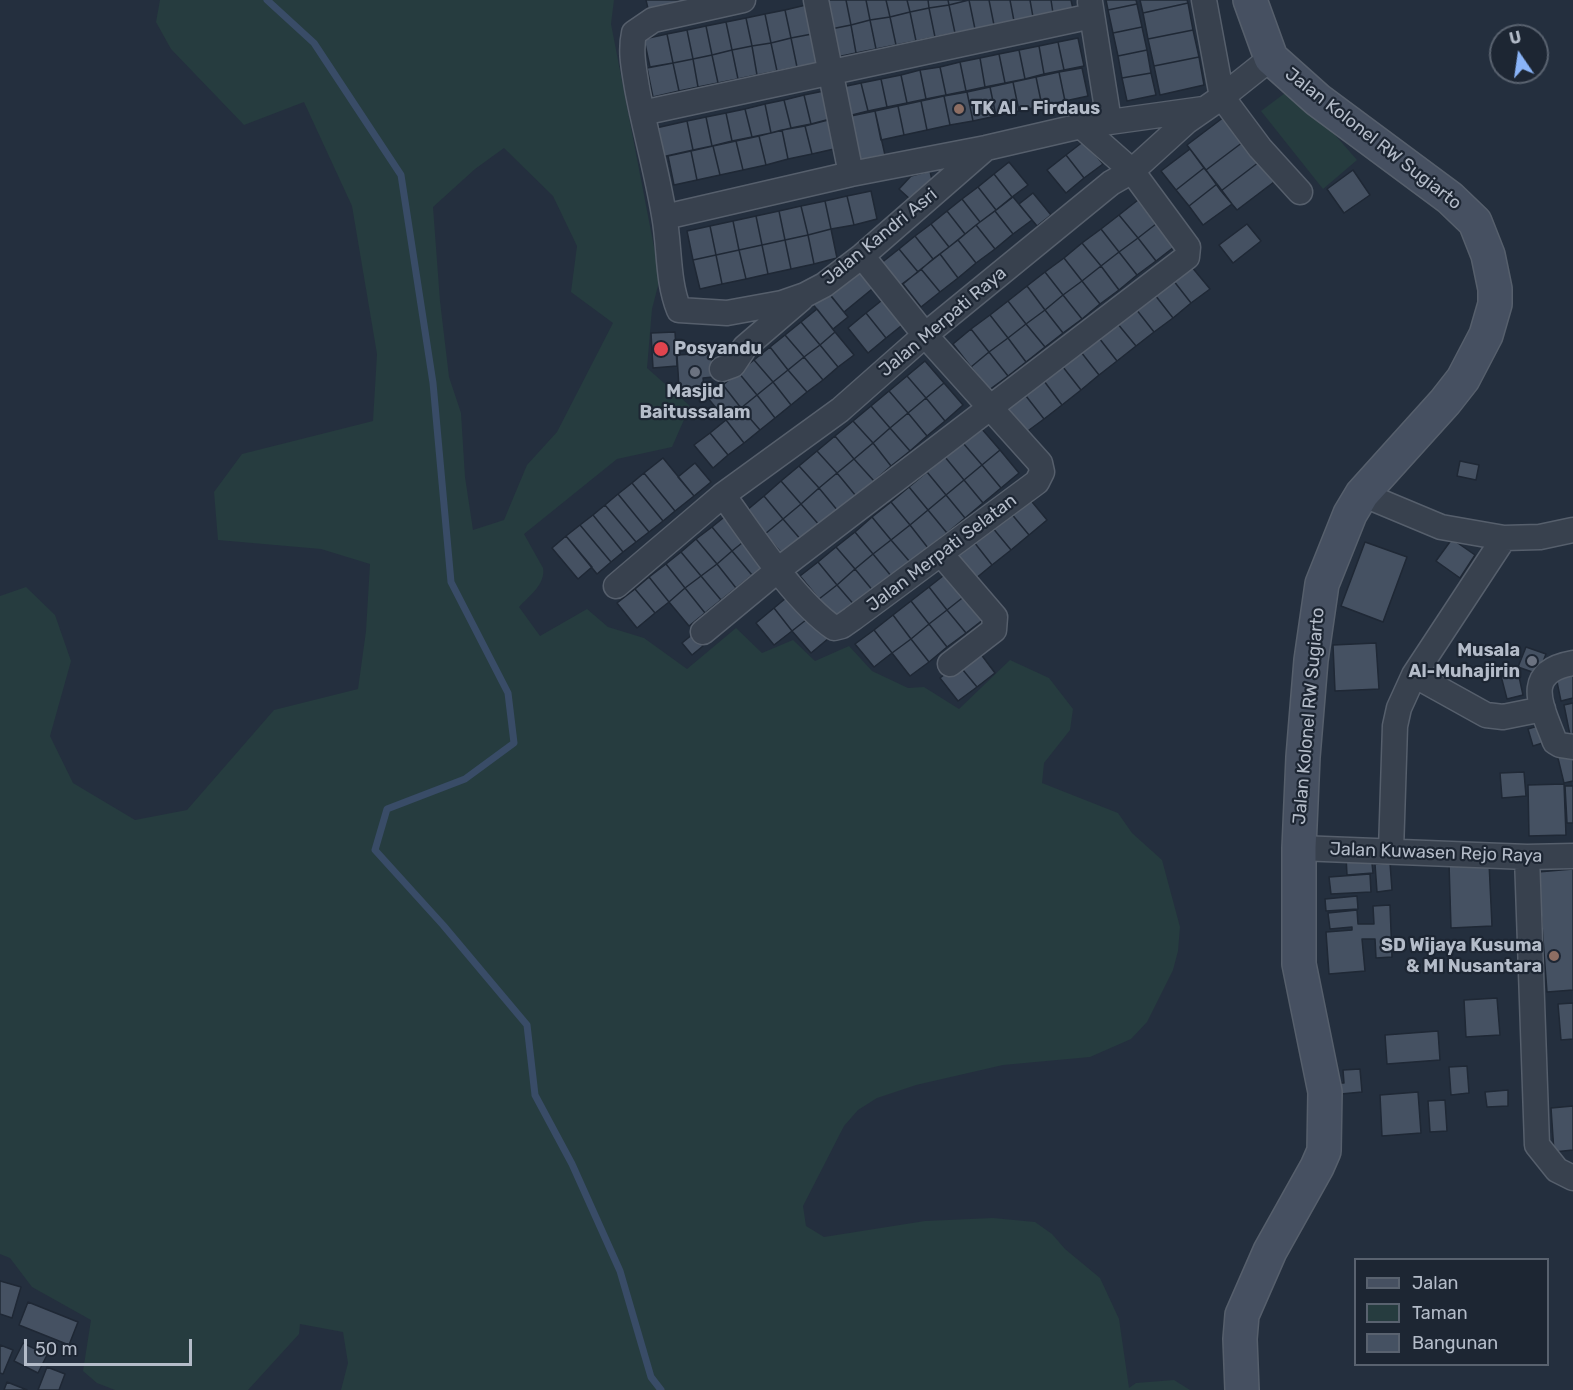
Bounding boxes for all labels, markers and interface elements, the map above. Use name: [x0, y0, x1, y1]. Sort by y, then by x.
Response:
north arrow: [1489, 24, 1549, 84]
text: U: [1507, 27, 1523, 48]
street label: Jalan Kolonel RW Sugiarto: [1281, 63, 1465, 215]
place label: TK Al - Firdaus: [971, 98, 1100, 120]
marker: TK Al - Firdaus: [952, 102, 966, 116]
street label: Jalan Kandri Asri: [818, 184, 942, 290]
street label: Jalan Merpati Raya: [875, 262, 1011, 382]
place label: Posyandu: [674, 338, 762, 360]
marker: Posyandu: [652, 340, 670, 358]
marker: Masjid Baitussalam: [688, 365, 702, 379]
place label: Masjid Baitussalam: [639, 381, 751, 424]
street label: Jalan Merpati Selatan: [863, 490, 1021, 616]
street label: Jalan Kolonel RW Sugiarto: [1289, 607, 1329, 825]
place label: Musala Al-Muhajirin: [1409, 640, 1520, 682]
marker: Musala Al-Muhajirin: [1525, 654, 1539, 668]
street label: Jalan Kuwasen Rejo Raya: [1329, 838, 1543, 868]
place label: SD Wijaya Kusuma & MI Nusantara: [1381, 935, 1542, 978]
marker: SD Wijaya Kusuma & MI Nusantara: [1547, 949, 1561, 963]
legend: [1354, 1258, 1549, 1366]
text: Jalan: [1412, 1272, 1459, 1294]
text: Taman: [1412, 1302, 1468, 1324]
scale bar: [27, 1327, 195, 1365]
text: Bangunan: [1412, 1332, 1498, 1354]
text: 50 m: [35, 1338, 78, 1360]

